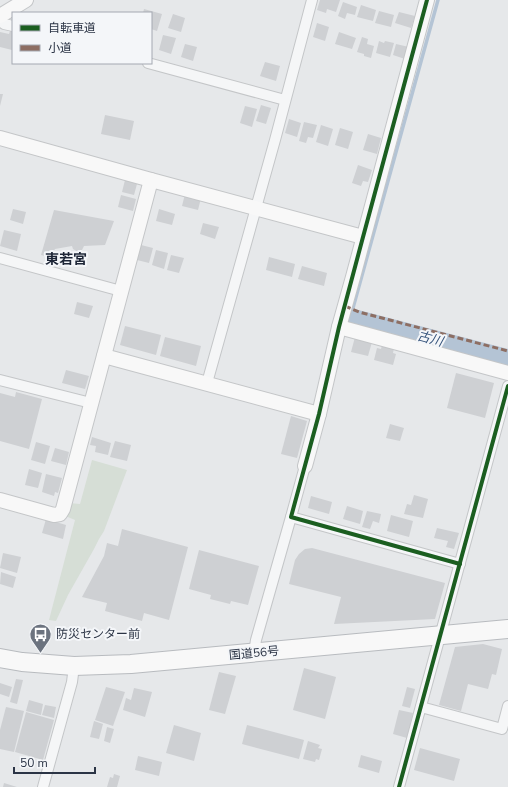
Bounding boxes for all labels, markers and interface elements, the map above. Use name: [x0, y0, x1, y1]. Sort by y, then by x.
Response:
legend: [12, 12, 152, 64]
text: 自転車道: [48, 20, 96, 36]
text: 小道: [48, 40, 72, 56]
district label: 東若宮: [45, 250, 87, 269]
water label: 古川: [415, 327, 447, 352]
bus stop icon: 防災センター前: [27, 621, 53, 654]
place label: 防災センター前: [56, 626, 140, 642]
street label: 国道56号: [228, 643, 280, 663]
scale bar: [14, 749, 95, 775]
text: 50 m: [20, 755, 48, 771]

